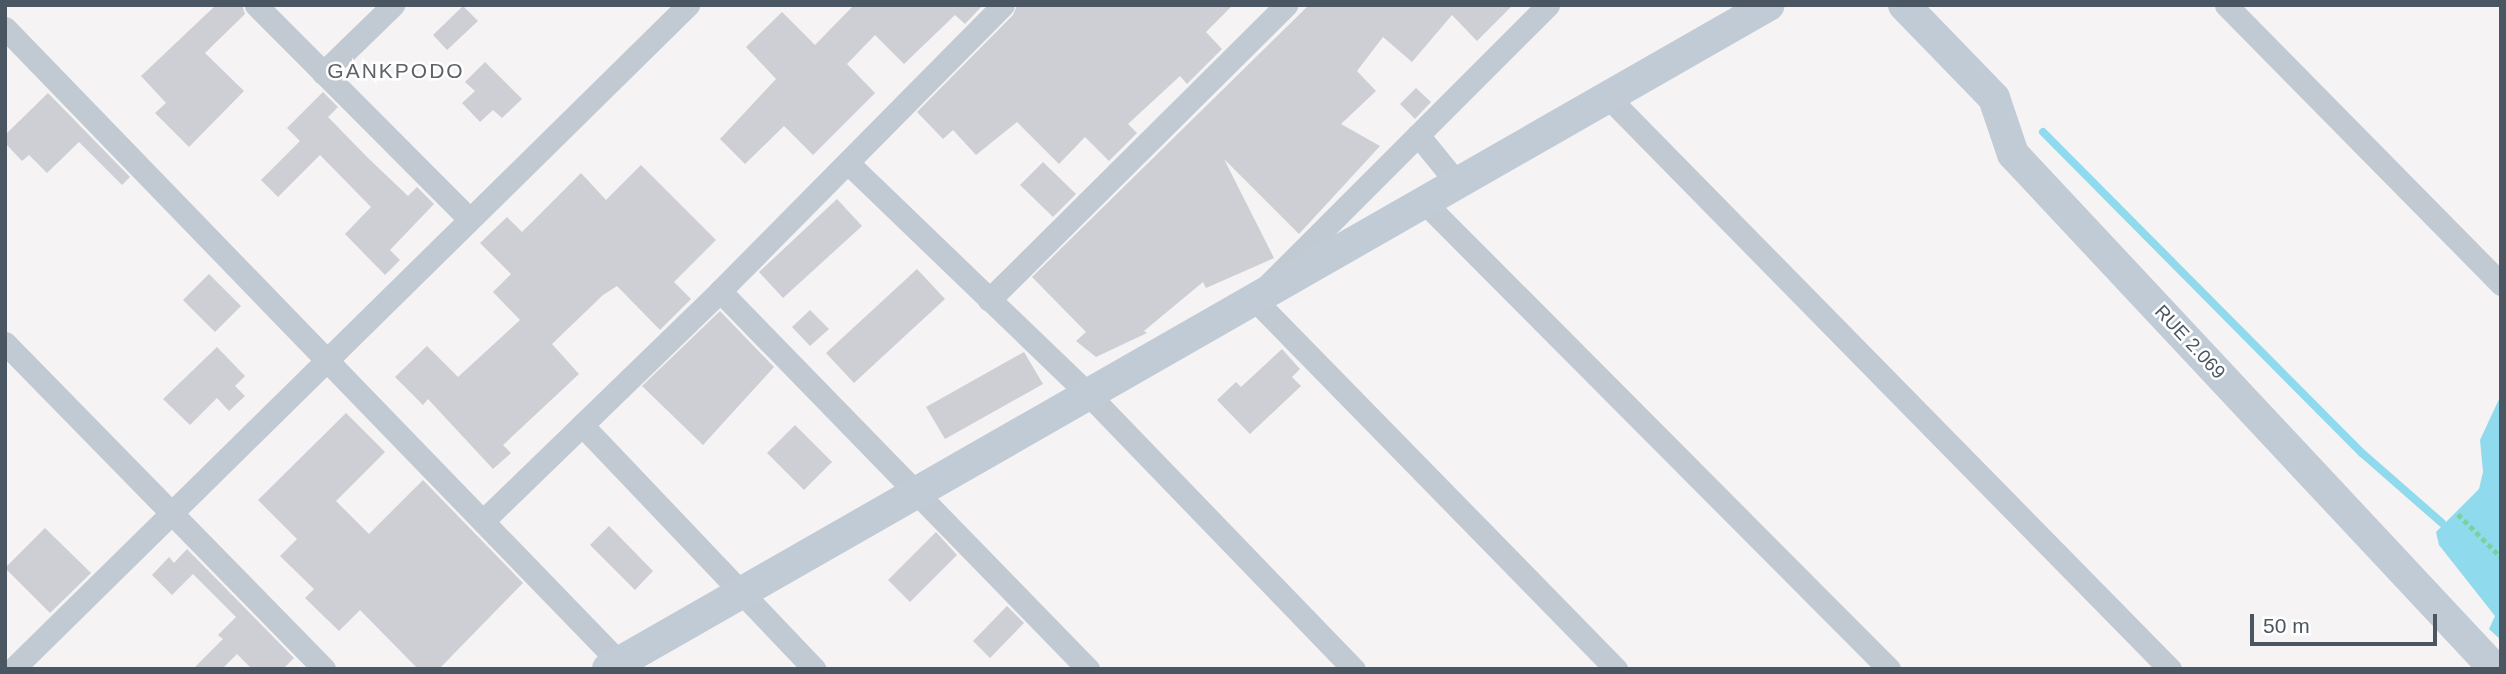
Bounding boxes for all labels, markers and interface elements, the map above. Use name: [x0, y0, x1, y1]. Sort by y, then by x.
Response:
district label: GANKPODO: [328, 58, 464, 84]
street label: RUE 2.069: [2150, 300, 2230, 384]
scale bar: [2254, 600, 2441, 644]
text: 50 m: [2263, 614, 2310, 637]

